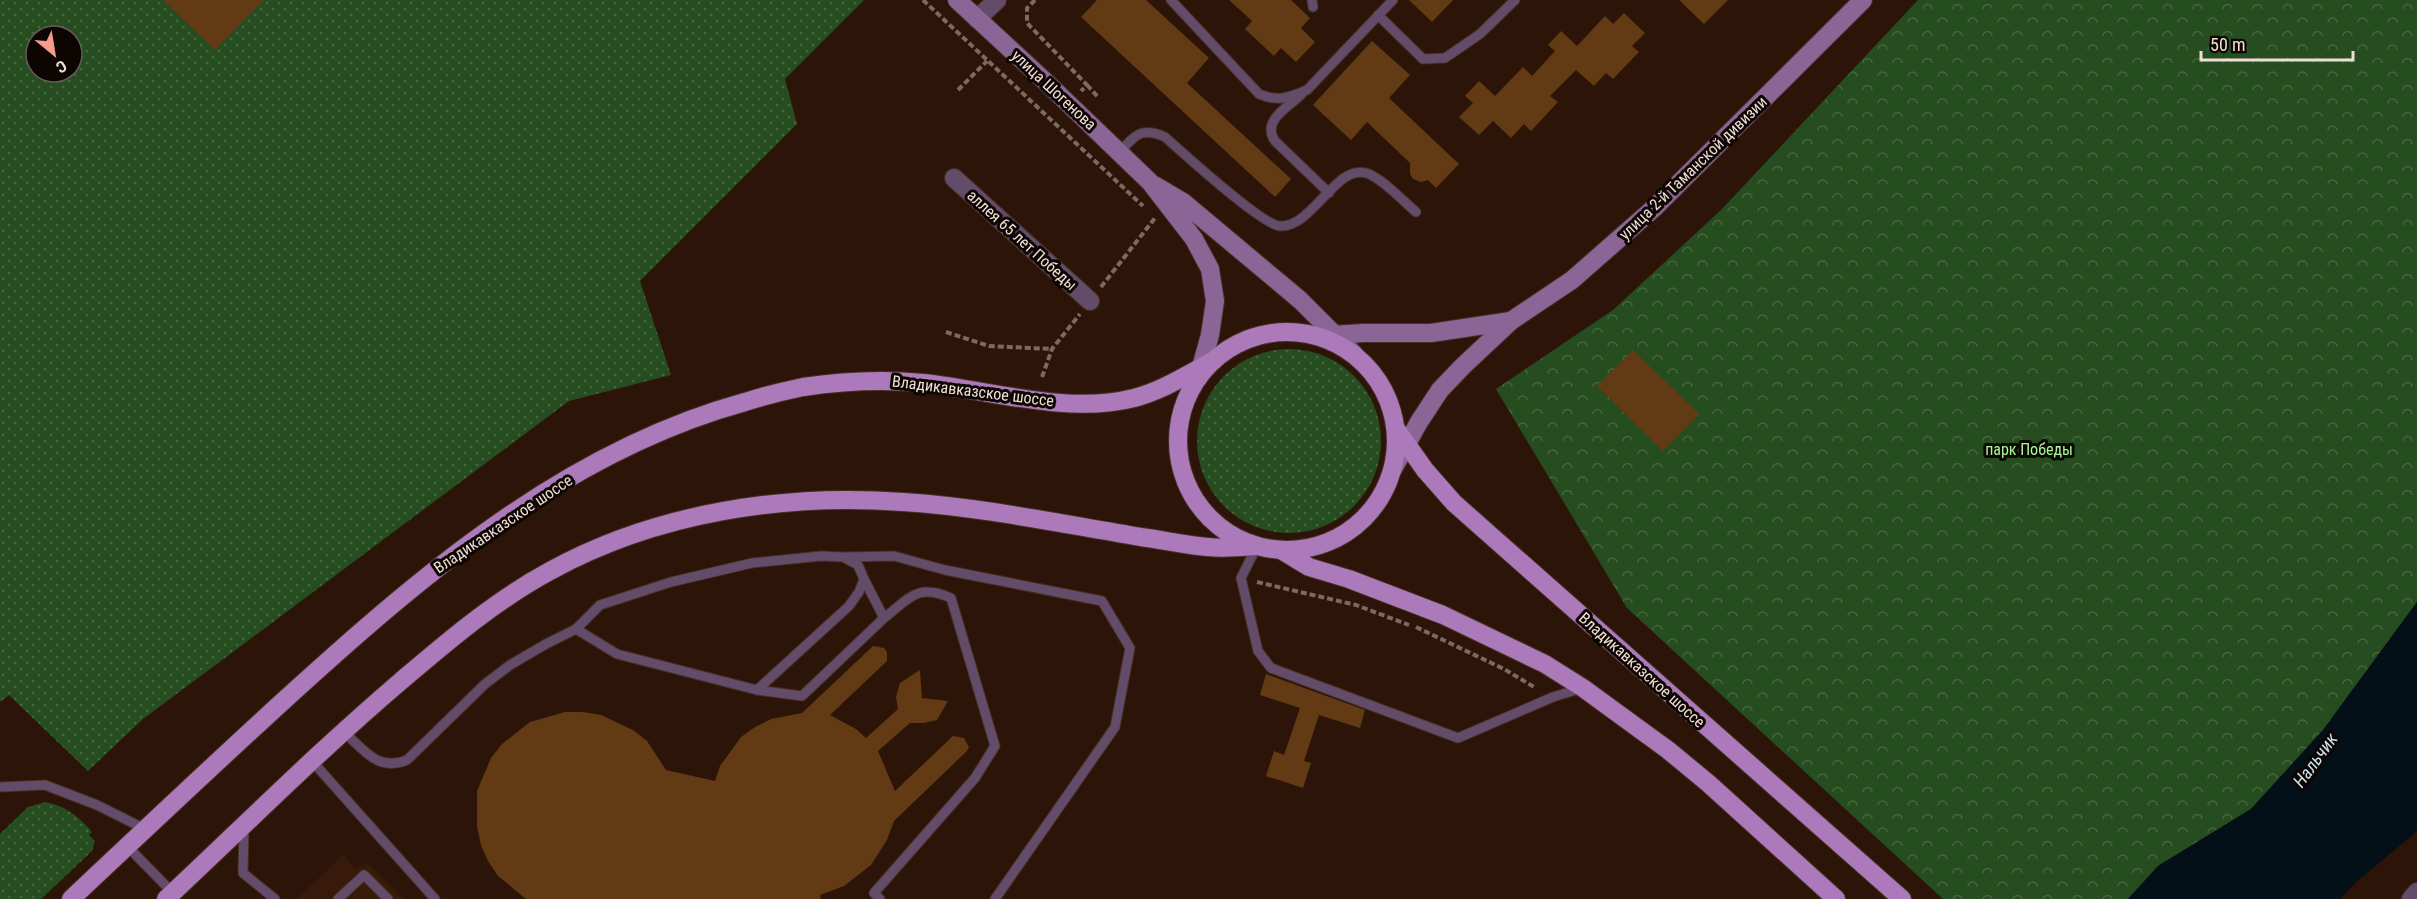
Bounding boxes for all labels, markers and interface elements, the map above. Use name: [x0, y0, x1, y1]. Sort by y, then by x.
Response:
north arrow: [24, 24, 84, 84]
scale bar: [2201, 24, 2352, 62]
text: 50 m: [2210, 34, 2245, 55]
street label: улица Шогенова: [1008, 46, 1100, 134]
text: С: [53, 56, 70, 77]
street label: улица 2-й Таманской дивизии: [1615, 92, 1771, 244]
street label: аллея 65 лет Победы: [963, 186, 1081, 294]
street label: Владикавказское шоссе: [891, 372, 1055, 410]
park label: парк Победы: [1985, 440, 2073, 459]
street label: Владикавказское шоссе: [430, 471, 576, 577]
street label: Владикавказское шоссе: [1575, 608, 1709, 732]
water label: Нальчик: [2288, 728, 2342, 791]

